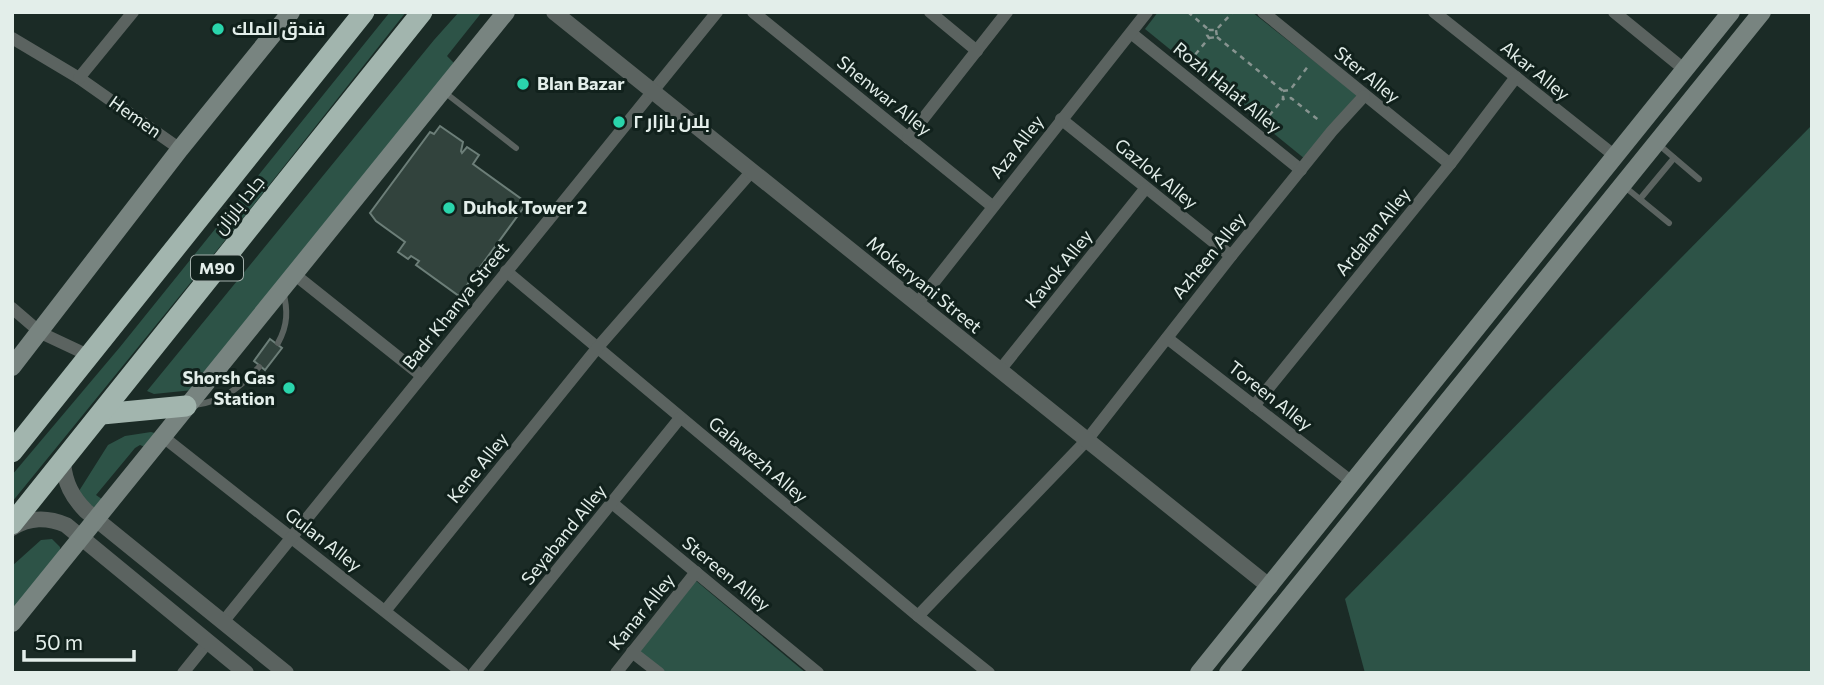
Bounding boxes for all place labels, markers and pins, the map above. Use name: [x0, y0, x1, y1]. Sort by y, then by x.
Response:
place label: فندق الملك: [232, 17, 325, 40]
marker: فندق الملك: [210, 21, 226, 37]
place label: Blan Bazar: [537, 72, 625, 94]
marker: Blan Bazar: [515, 76, 531, 92]
place label: بلان بازار ٢: [633, 110, 710, 133]
marker: بلان بازار ٢: [611, 114, 627, 130]
place label: Duhok Tower 2: [463, 196, 587, 218]
marker: Duhok Tower 2: [441, 200, 457, 216]
place label: Shorsh Gas Station: [183, 366, 275, 409]
marker: Shorsh Gas Station: [281, 380, 297, 396]

